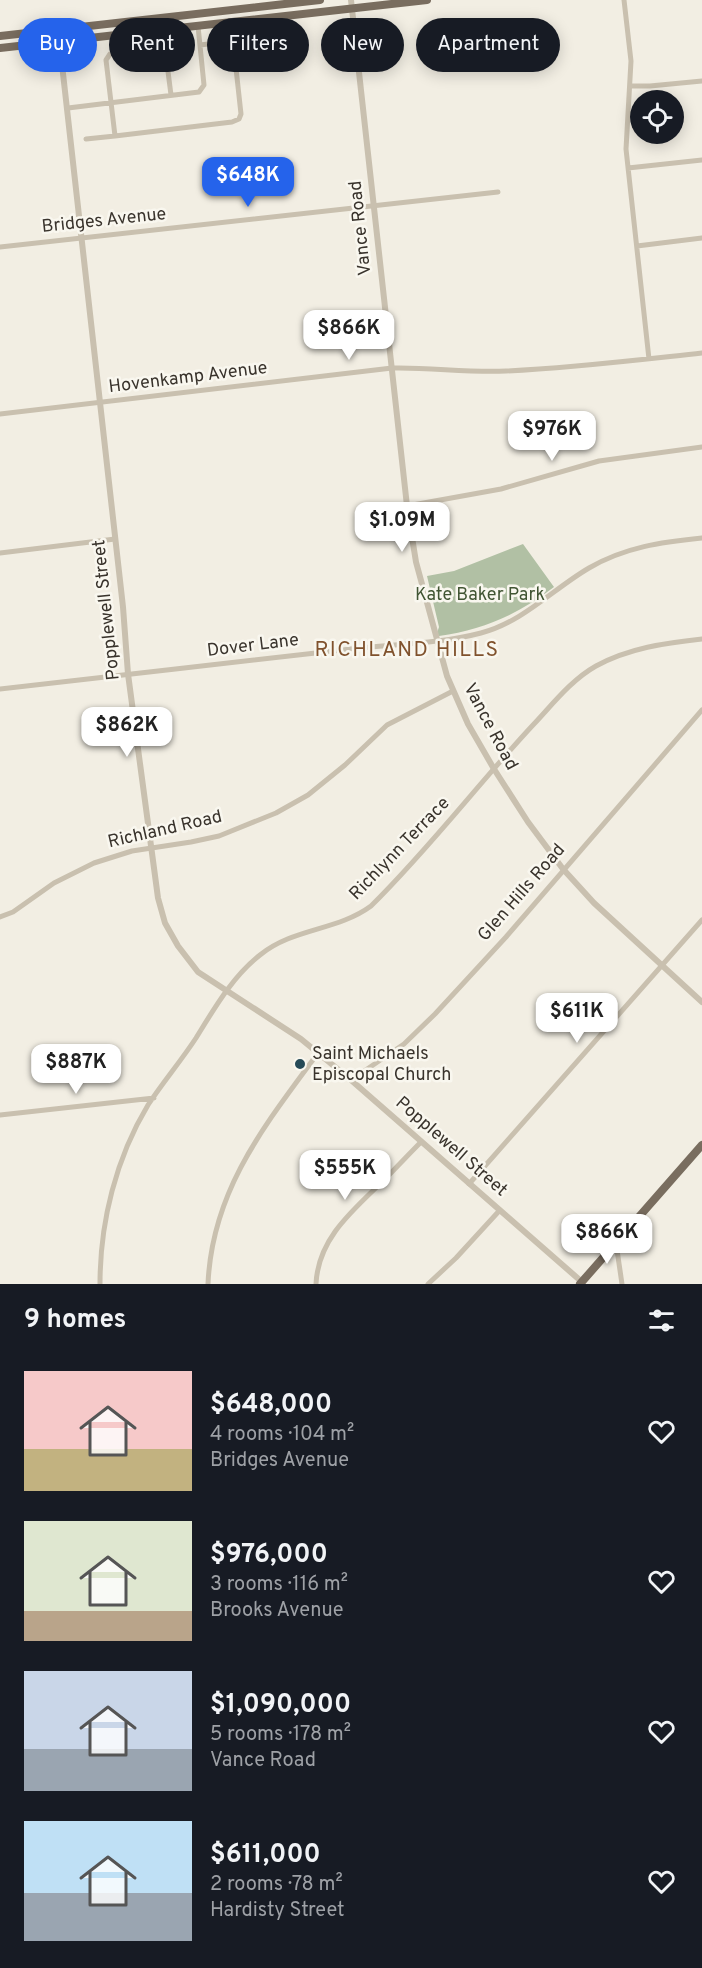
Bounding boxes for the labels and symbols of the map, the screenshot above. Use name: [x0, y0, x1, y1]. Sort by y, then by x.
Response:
pin: $648K: [206, 157, 290, 208]
street label: Vance Road: [345, 179, 377, 277]
street label: Bridges Avenue: [41, 203, 167, 239]
pin: $866K: [307, 310, 391, 361]
street label: Hovenkamp Avenue: [107, 357, 269, 399]
pin: $976K: [510, 411, 594, 462]
pin: $1.09M: [353, 502, 451, 553]
street label: Popplewell Street: [88, 538, 126, 682]
park label: Kate Baker Park: [415, 584, 545, 607]
street label: Dover Lane: [206, 629, 300, 663]
district label: RICHLAND HILLS: [314, 637, 500, 664]
street label: Vance Road: [457, 680, 523, 774]
pin: $862K: [85, 707, 169, 758]
street label: Richlynn Terrace: [345, 792, 455, 906]
street label: Richland Road: [106, 806, 224, 854]
street label: Glen Hills Road: [473, 839, 571, 947]
pin: $611K: [535, 993, 619, 1044]
place label: Saint Michaels Episcopal Church: [312, 1043, 451, 1087]
pin: $887K: [34, 1044, 118, 1095]
marker: Saint Michaels Episcopal Church: [293, 1057, 307, 1071]
street label: Popplewell Street: [390, 1092, 512, 1202]
pin: $555K: [303, 1150, 387, 1201]
pin: $866K: [565, 1214, 649, 1265]

